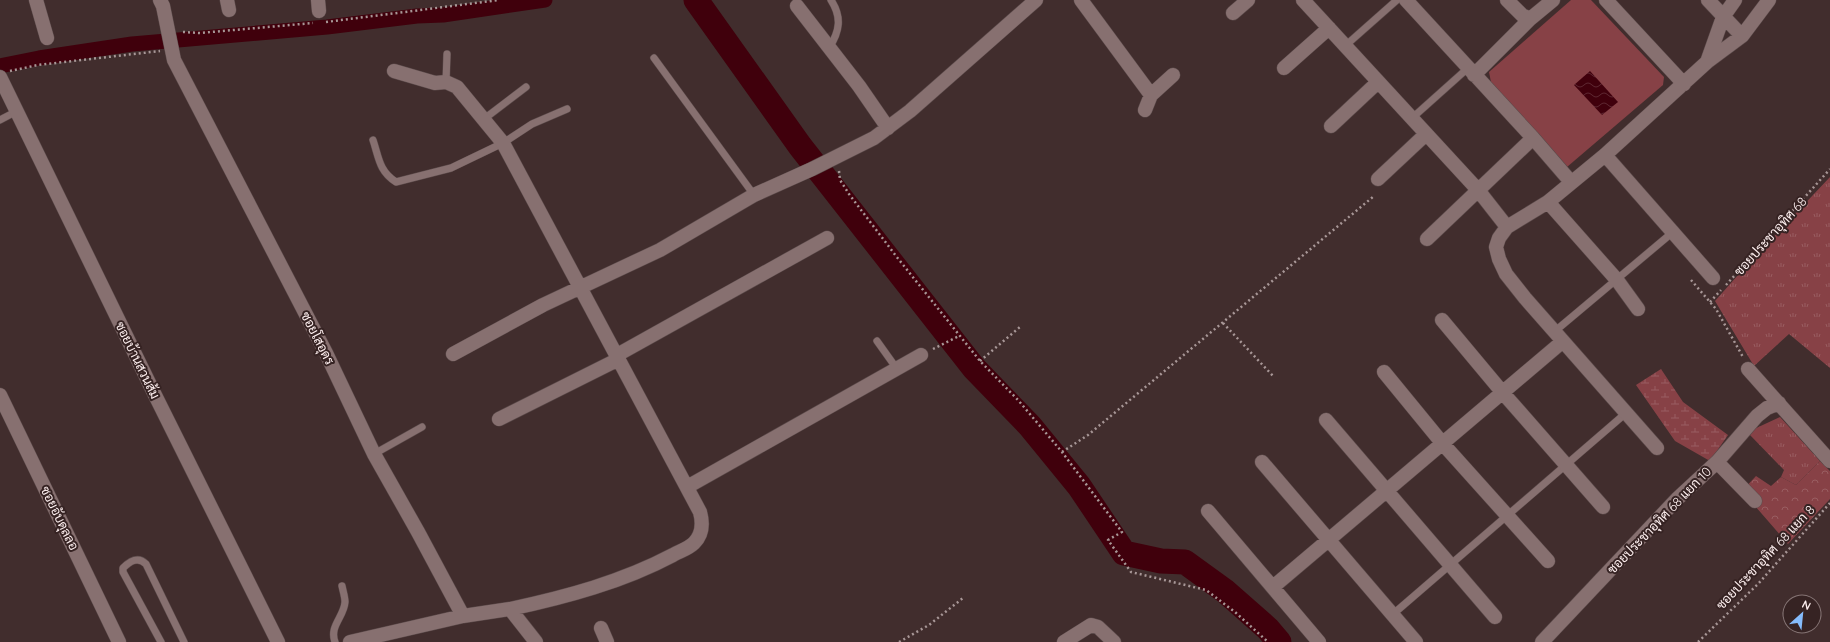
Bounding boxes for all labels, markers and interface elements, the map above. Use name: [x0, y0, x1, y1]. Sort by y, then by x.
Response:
street label: ซอยประชาอุทิศ 68: [1730, 193, 1811, 280]
street label: ซอยโสอุดร: [296, 309, 338, 368]
street label: ซอยบ้านสวนส้ม: [112, 318, 165, 401]
street label: ซอยประชาอุทิศ 68 แยก 10: [1604, 463, 1716, 578]
street label: ซอยอับดุลลอ: [36, 483, 82, 554]
street label: ซอยประชาอุทิศ 68 แยก 8: [1712, 501, 1819, 614]
north arrow: [1782, 594, 1822, 634]
text: N: [1800, 597, 1813, 613]

